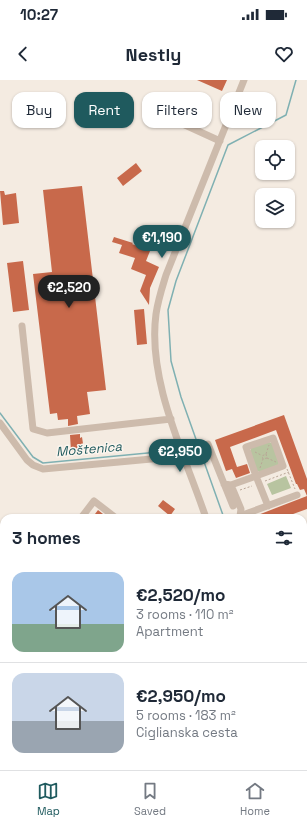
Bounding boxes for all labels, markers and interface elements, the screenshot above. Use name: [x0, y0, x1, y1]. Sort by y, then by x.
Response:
text: 10:27: [20, 5, 58, 24]
icon: back: [12, 43, 34, 65]
text: Nestly: [126, 43, 181, 66]
icon: heart: [273, 43, 295, 65]
chip: Buy: [12, 92, 66, 128]
chip: Rent: [74, 92, 134, 128]
chip: Filters: [142, 92, 212, 128]
chip: New: [220, 92, 276, 128]
map controls: [255, 140, 295, 228]
button: locate: [255, 140, 295, 180]
button: layers: [255, 188, 295, 228]
pin: €1,190: [129, 225, 195, 259]
text: €1,190: [142, 229, 182, 246]
pin: €2,520: [36, 275, 102, 309]
text: €2,520: [47, 279, 91, 296]
water label: Moštenica: [55, 438, 123, 460]
pin: €2,950: [147, 439, 213, 473]
text: €2,950: [158, 443, 202, 460]
text: 3 homes: [12, 527, 81, 549]
icon: filters: [273, 527, 295, 549]
text: €2,520/mo: [136, 584, 225, 606]
icon: home: [44, 588, 92, 636]
text: 3 rooms · 110 m²: [136, 606, 234, 623]
text: Apartment: [136, 623, 204, 640]
text: €2,950/mo: [136, 685, 226, 707]
icon: home: [44, 689, 92, 737]
text: 5 rooms · 183 m²: [136, 707, 236, 724]
text: Ciglianska cesta: [136, 724, 238, 741]
tab: Map: [37, 780, 60, 818]
tab: Saved: [134, 780, 166, 818]
tab: Home: [240, 780, 270, 818]

